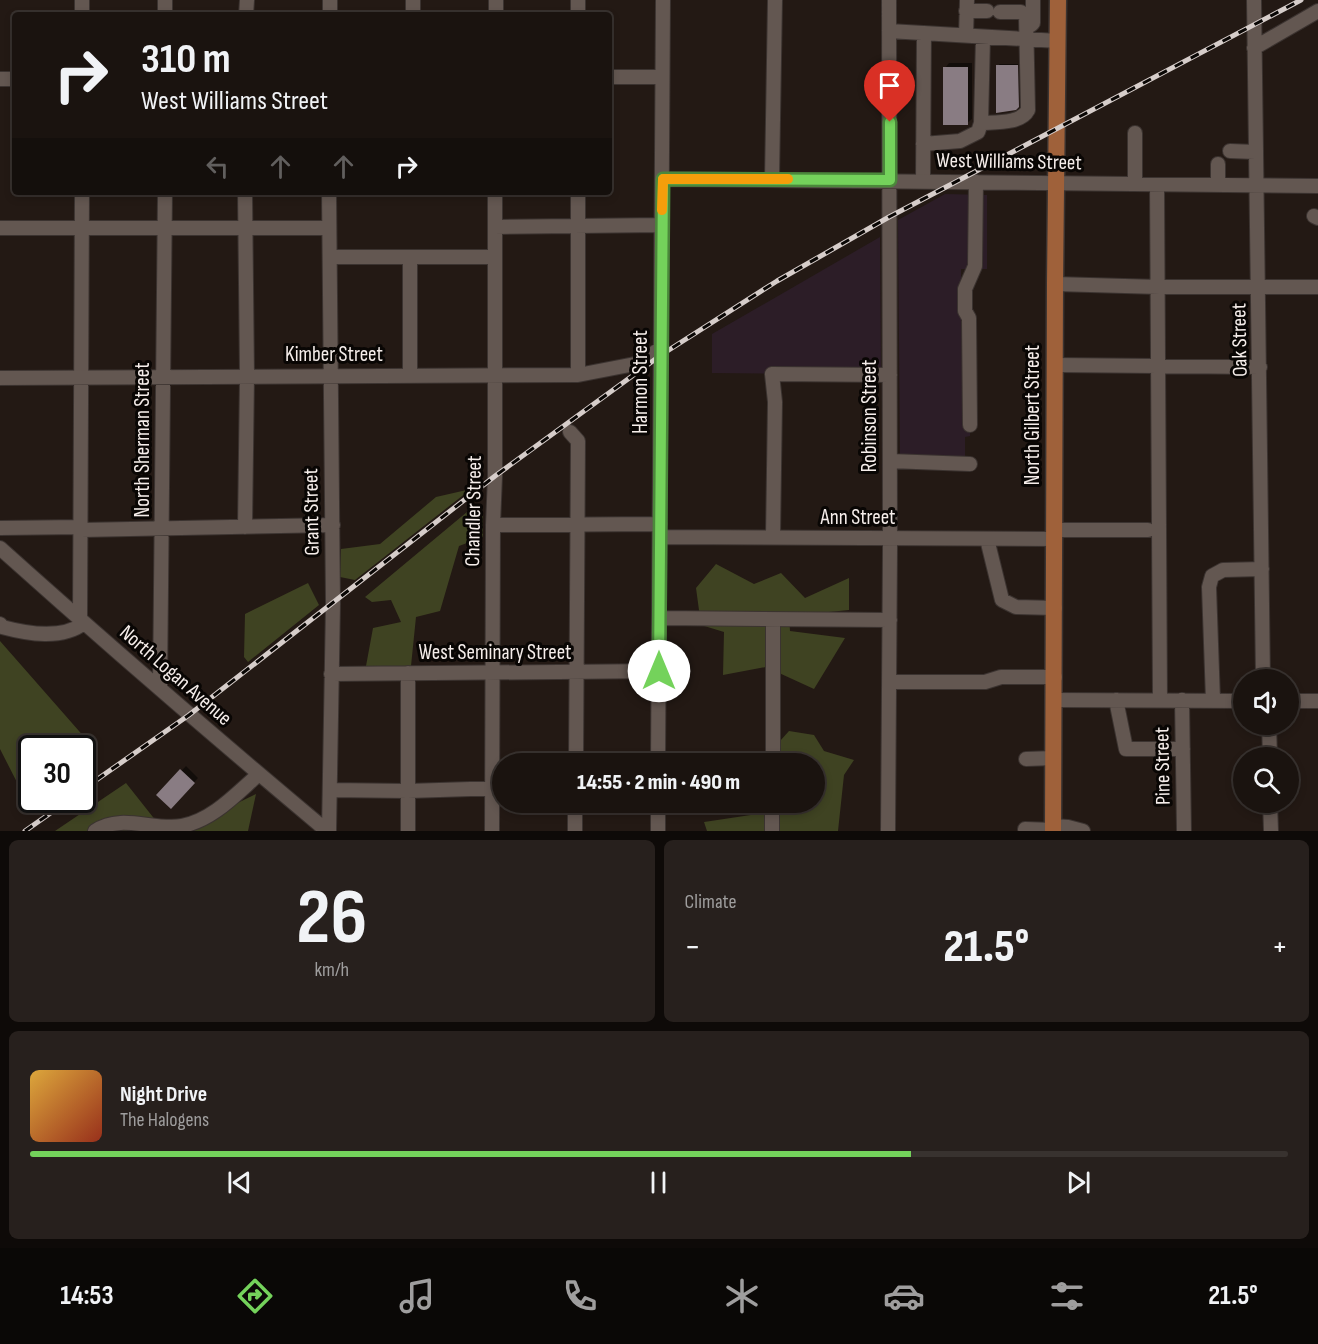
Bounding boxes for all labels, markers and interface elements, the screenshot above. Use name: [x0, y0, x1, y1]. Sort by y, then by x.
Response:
text: 310 m: [141, 34, 231, 85]
icon: right: [42, 36, 120, 114]
pin: [864, 60, 915, 122]
icon: arrive: [873, 69, 906, 102]
text: West Williams Street: [141, 85, 328, 117]
street label: West Williams Street: [936, 148, 1082, 175]
icon: left: [201, 150, 234, 183]
icon: ahead: [264, 150, 297, 183]
icon: ahead: [327, 150, 360, 183]
icon: right: [390, 150, 423, 183]
street label: Oak Street: [1226, 303, 1253, 377]
street label: Harmon Street: [628, 330, 653, 434]
street label: Kimber Street: [285, 342, 383, 367]
street label: North Gilbert Street: [1020, 345, 1045, 485]
street label: Robinson Street: [857, 360, 882, 472]
street label: North Sherman Street: [130, 362, 155, 518]
street label: Chandler Street: [460, 455, 487, 567]
street label: Grant Street: [298, 468, 325, 556]
street label: Ann Street: [819, 505, 896, 530]
street label: North Logan Avenue: [114, 620, 237, 731]
position arrow: [627, 639, 691, 703]
street label: West Seminary Street: [419, 640, 571, 665]
map controls: [1233, 669, 1299, 813]
button: sound: [1233, 669, 1299, 735]
street label: Pine Street: [1149, 727, 1176, 805]
speed limit sign: 30: [18, 735, 96, 813]
button: search: [1233, 747, 1299, 813]
text: 14:55 · 2 min · 490 m: [577, 769, 740, 796]
text: 26: [296, 872, 367, 965]
text: Climate: [685, 890, 737, 914]
text: 21.5°: [943, 920, 1029, 975]
text: −: [685, 927, 701, 967]
text: +: [1272, 927, 1288, 967]
text: km/h: [314, 958, 349, 982]
text: Night Drive: [120, 1081, 207, 1108]
text: The Halogens: [120, 1108, 209, 1132]
icon: previous: [223, 1166, 256, 1199]
icon: pause: [642, 1166, 675, 1199]
icon: next: [1062, 1166, 1095, 1199]
icon: directions: [234, 1275, 276, 1317]
icon: music: [396, 1275, 438, 1317]
icon: phone: [559, 1275, 601, 1317]
icon: climate: [721, 1275, 763, 1317]
icon: car: [883, 1275, 925, 1317]
icon: filters: [1046, 1275, 1088, 1317]
text: 14:53: [60, 1280, 114, 1312]
text: 21.5°: [1208, 1280, 1258, 1312]

